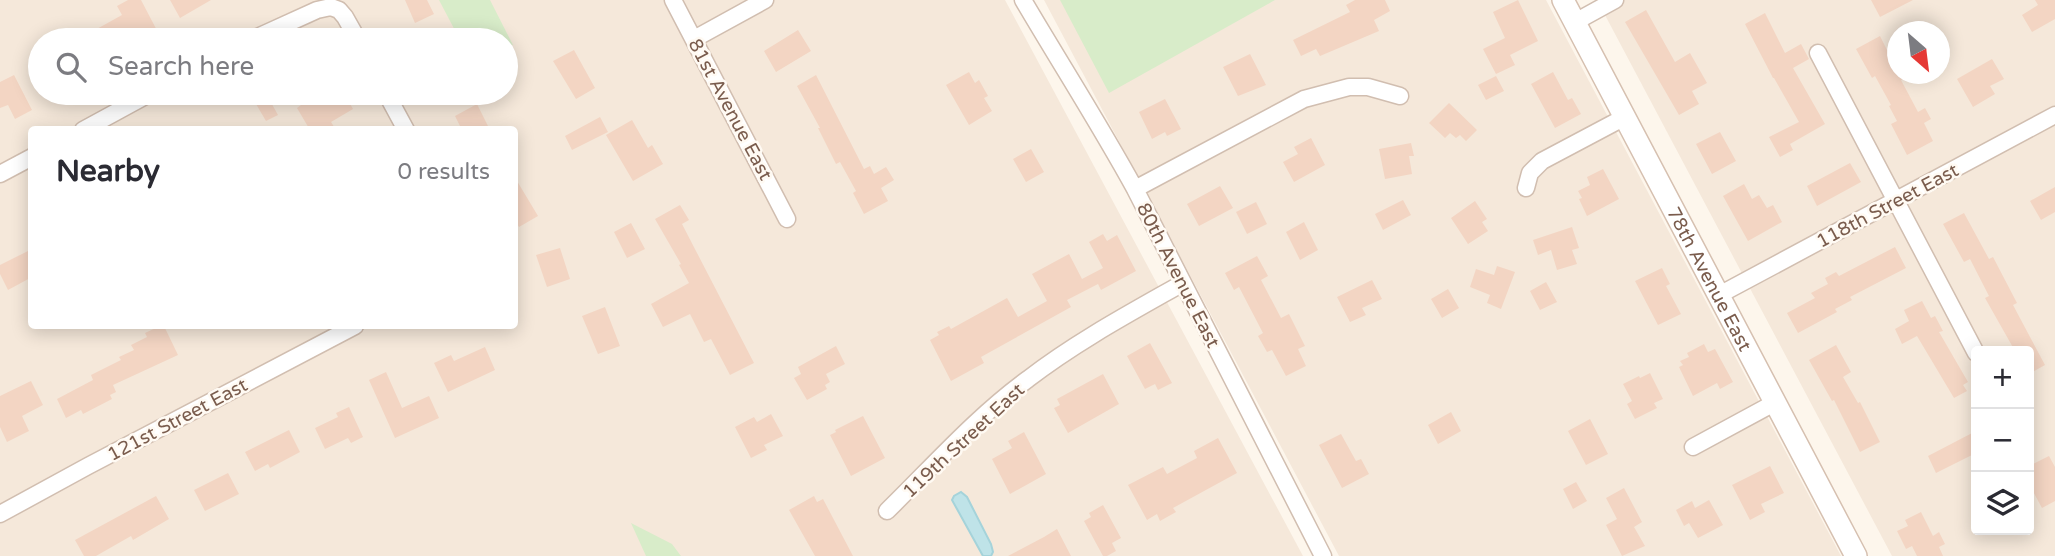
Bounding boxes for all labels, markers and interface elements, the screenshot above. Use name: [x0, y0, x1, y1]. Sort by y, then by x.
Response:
north arrow: [1887, 21, 1950, 84]
search box: [28, 28, 518, 105]
street label: 81st Avenue East: [684, 35, 777, 184]
icon: search: [52, 48, 90, 86]
text: Search here: [108, 51, 254, 82]
text: Nearby: [56, 153, 160, 190]
text: 0 results: [397, 158, 490, 186]
street label: 118th Street East: [1813, 159, 1962, 253]
street label: 80th Avenue East: [1132, 199, 1224, 352]
street label: 78th Avenue East: [1662, 203, 1756, 355]
map controls: [1971, 346, 2034, 535]
button: +: [1971, 346, 2034, 409]
street label: 121st Street East: [104, 374, 251, 466]
street label: 119th Street East: [898, 379, 1029, 503]
button: −: [1971, 409, 2034, 472]
button: layers: [1971, 472, 2034, 535]

